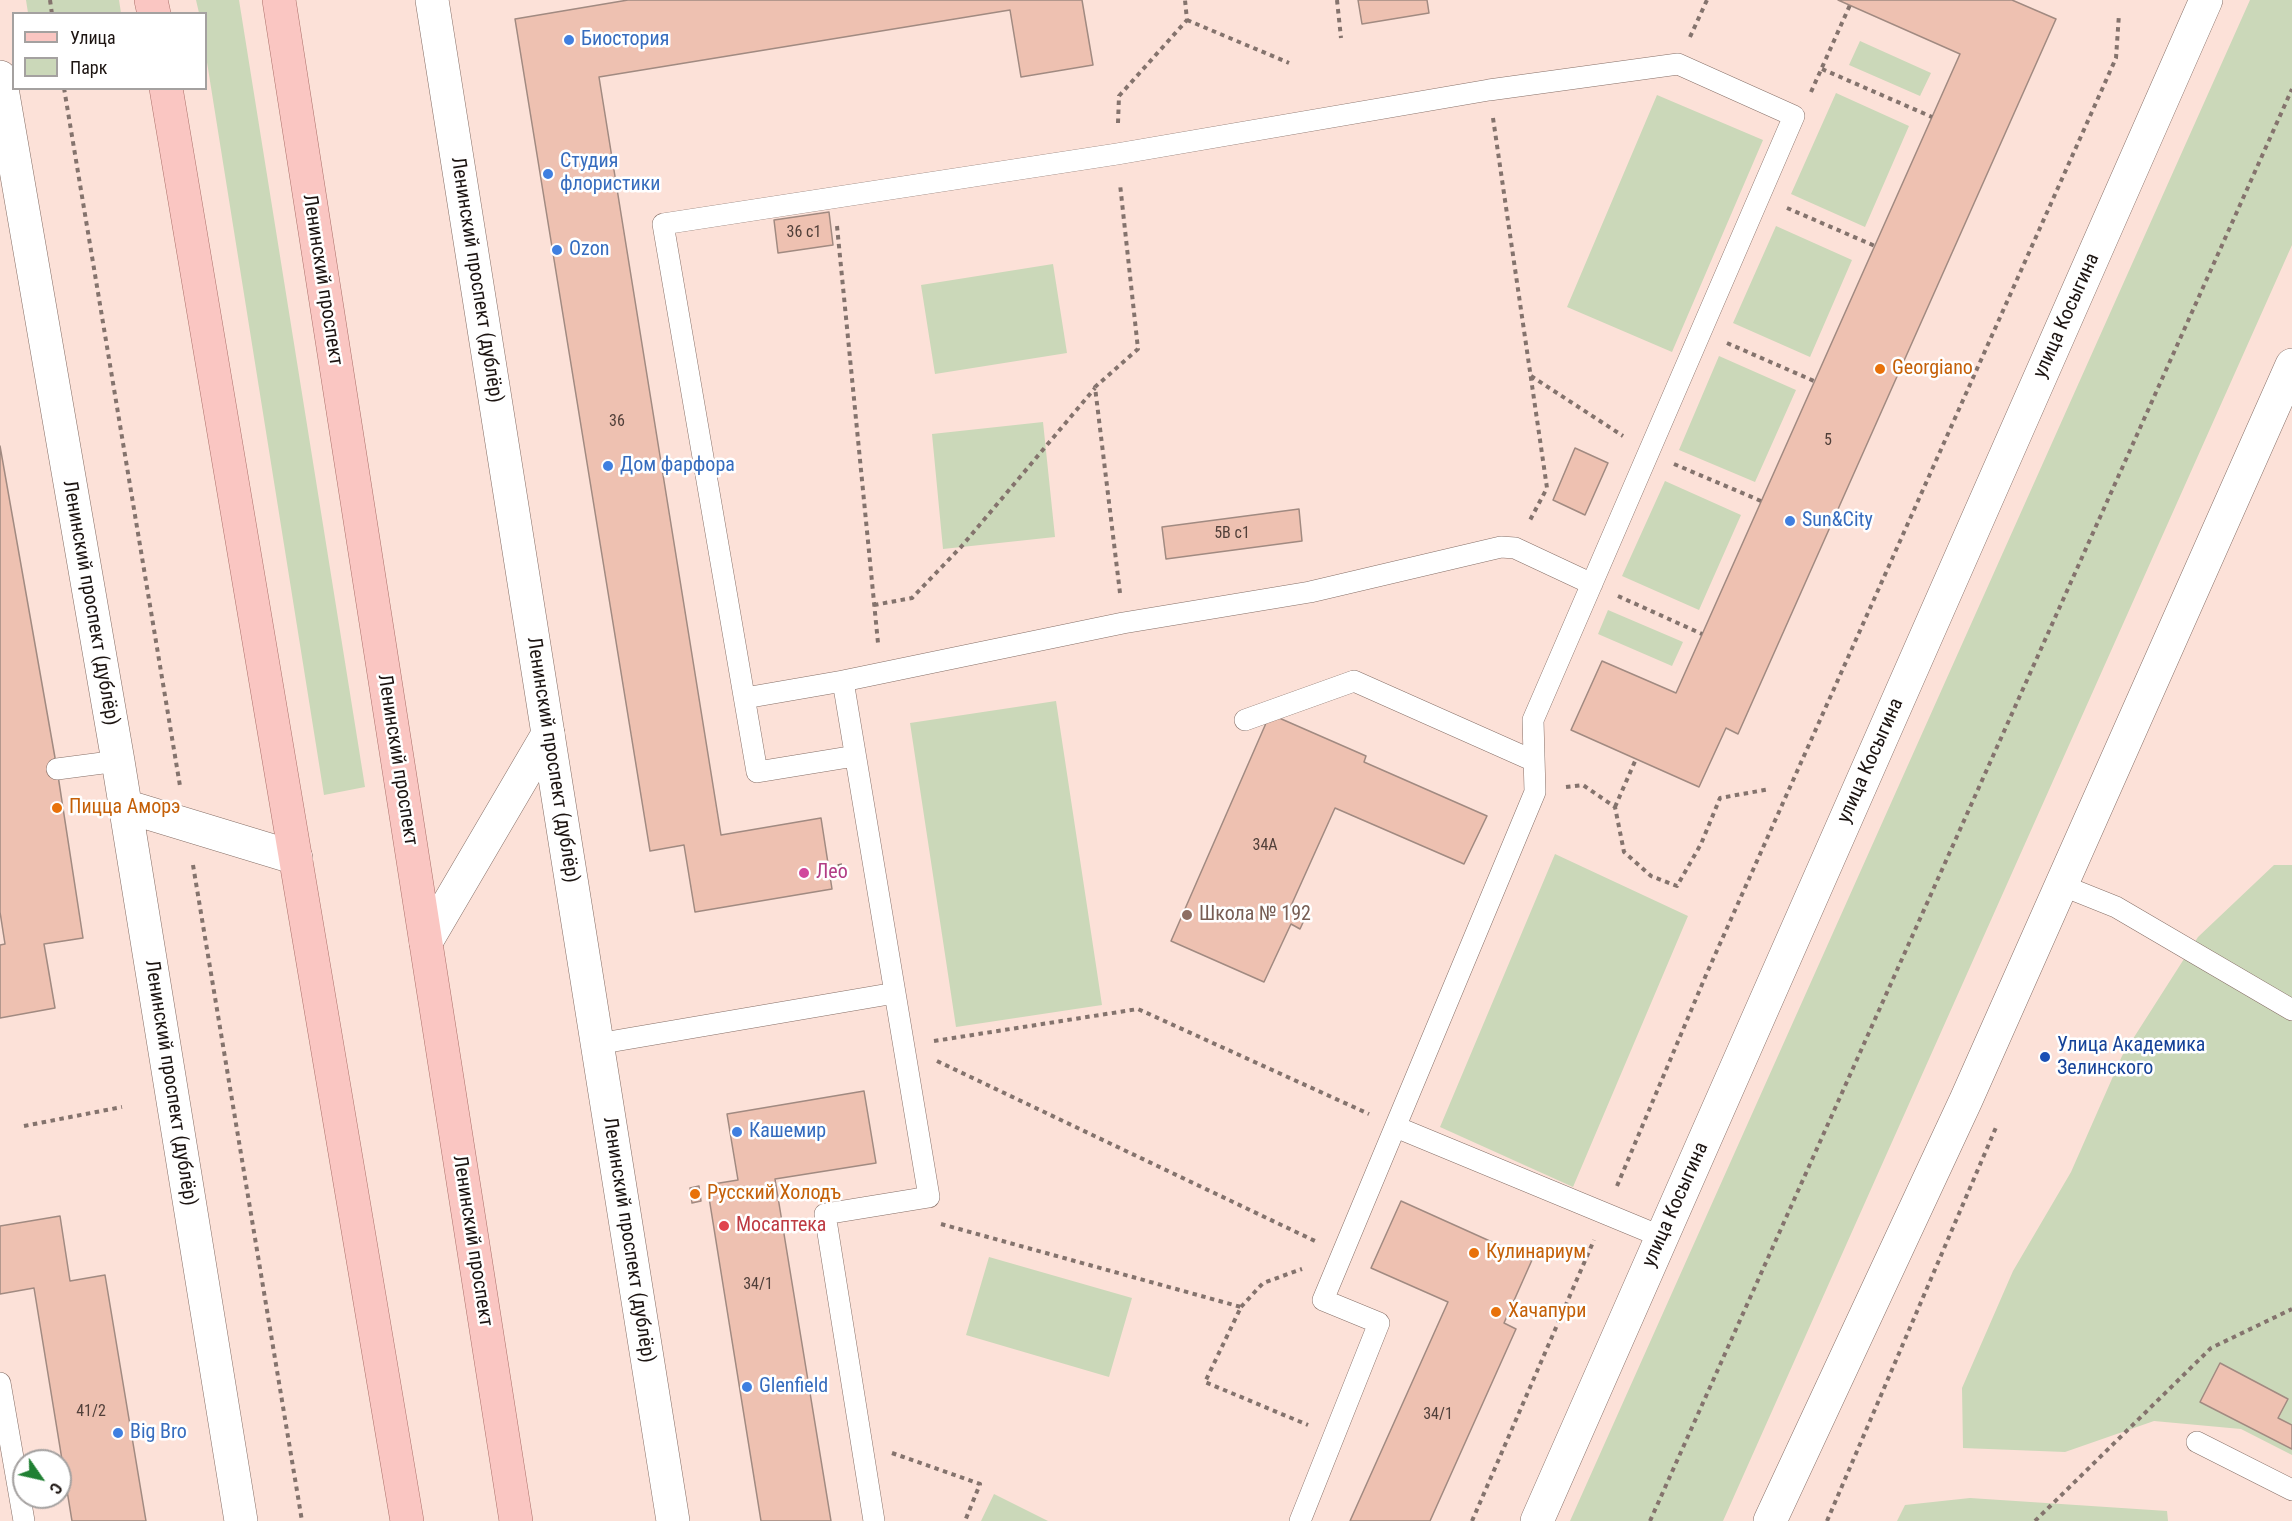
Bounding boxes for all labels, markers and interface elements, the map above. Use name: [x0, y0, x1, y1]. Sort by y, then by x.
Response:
legend: [12, 12, 207, 90]
text: Улица: [70, 27, 116, 48]
place label: Биостория: [581, 28, 669, 52]
marker: Биостория: [562, 33, 576, 47]
text: Парк: [70, 57, 107, 78]
place label: Студия флористики: [560, 150, 660, 197]
street label: Ленинский проспект (дублёр): [445, 155, 507, 405]
marker: Студия флористики: [541, 167, 555, 181]
street label: Ленинский проспект: [297, 193, 347, 367]
house number: 36 с1: [787, 223, 821, 243]
place label: Ozon: [569, 238, 609, 262]
marker: Ozon: [550, 243, 564, 257]
street label: улица Косыгина: [2029, 250, 2105, 382]
place label: Georgiano: [1892, 357, 1973, 381]
marker: Georgiano: [1873, 362, 1887, 376]
house number: 36: [609, 412, 625, 432]
house number: 5: [1824, 431, 1832, 451]
place label: Дом фарфора: [620, 454, 735, 478]
marker: Дом фарфора: [601, 459, 615, 473]
street label: Ленинский проспект (дублёр): [57, 479, 123, 727]
place label: Sun&City: [1802, 509, 1873, 533]
marker: Sun&City: [1783, 514, 1797, 528]
house number: 5В с1: [1214, 524, 1250, 544]
street label: Ленинский проспект (дублёр): [521, 635, 583, 885]
street label: Ленинский проспект: [372, 673, 422, 847]
street label: улица Косыгина: [1833, 695, 1909, 827]
place label: Пицца Аморэ: [69, 796, 181, 820]
marker: Пицца Аморэ: [50, 801, 64, 815]
house number: 34А: [1252, 836, 1278, 856]
place label: Лео: [816, 861, 848, 885]
marker: Лео: [797, 866, 811, 880]
place label: Школа № 192: [1199, 903, 1311, 927]
marker: Школа № 192: [1180, 908, 1194, 922]
street label: Ленинский проспект (дублёр): [139, 958, 201, 1208]
place label: Улица Академика Зелинского: [2057, 1034, 2205, 1081]
marker: Улица Академика Зелинского: [2038, 1050, 2052, 1064]
street label: Ленинский проспект (дублёр): [597, 1115, 659, 1365]
place label: Кашемир: [749, 1120, 826, 1144]
marker: Кашемир: [730, 1125, 744, 1139]
street label: улица Косыгина: [1638, 1139, 1714, 1271]
street label: Ленинский проспект: [447, 1154, 497, 1328]
place label: Русский Холодъ: [707, 1182, 841, 1206]
marker: Русский Холодъ: [688, 1187, 702, 1201]
place label: Мосаптека: [736, 1214, 826, 1238]
marker: Мосаптека: [717, 1219, 731, 1233]
place label: Кулинариум: [1486, 1241, 1586, 1265]
marker: Кулинариум: [1467, 1246, 1481, 1260]
house number: 34/1: [743, 1275, 773, 1295]
place label: Хачапури: [1508, 1300, 1586, 1324]
marker: Хачапури: [1489, 1305, 1503, 1319]
place label: Glenfield: [759, 1375, 828, 1399]
marker: Glenfield: [740, 1380, 754, 1394]
house number: 41/2: [76, 1402, 106, 1422]
house number: 34/1: [1423, 1405, 1453, 1425]
place label: Big Bro: [130, 1421, 187, 1445]
marker: Big Bro: [111, 1426, 125, 1440]
north arrow: [12, 1449, 72, 1509]
text: С: [45, 1479, 66, 1497]

